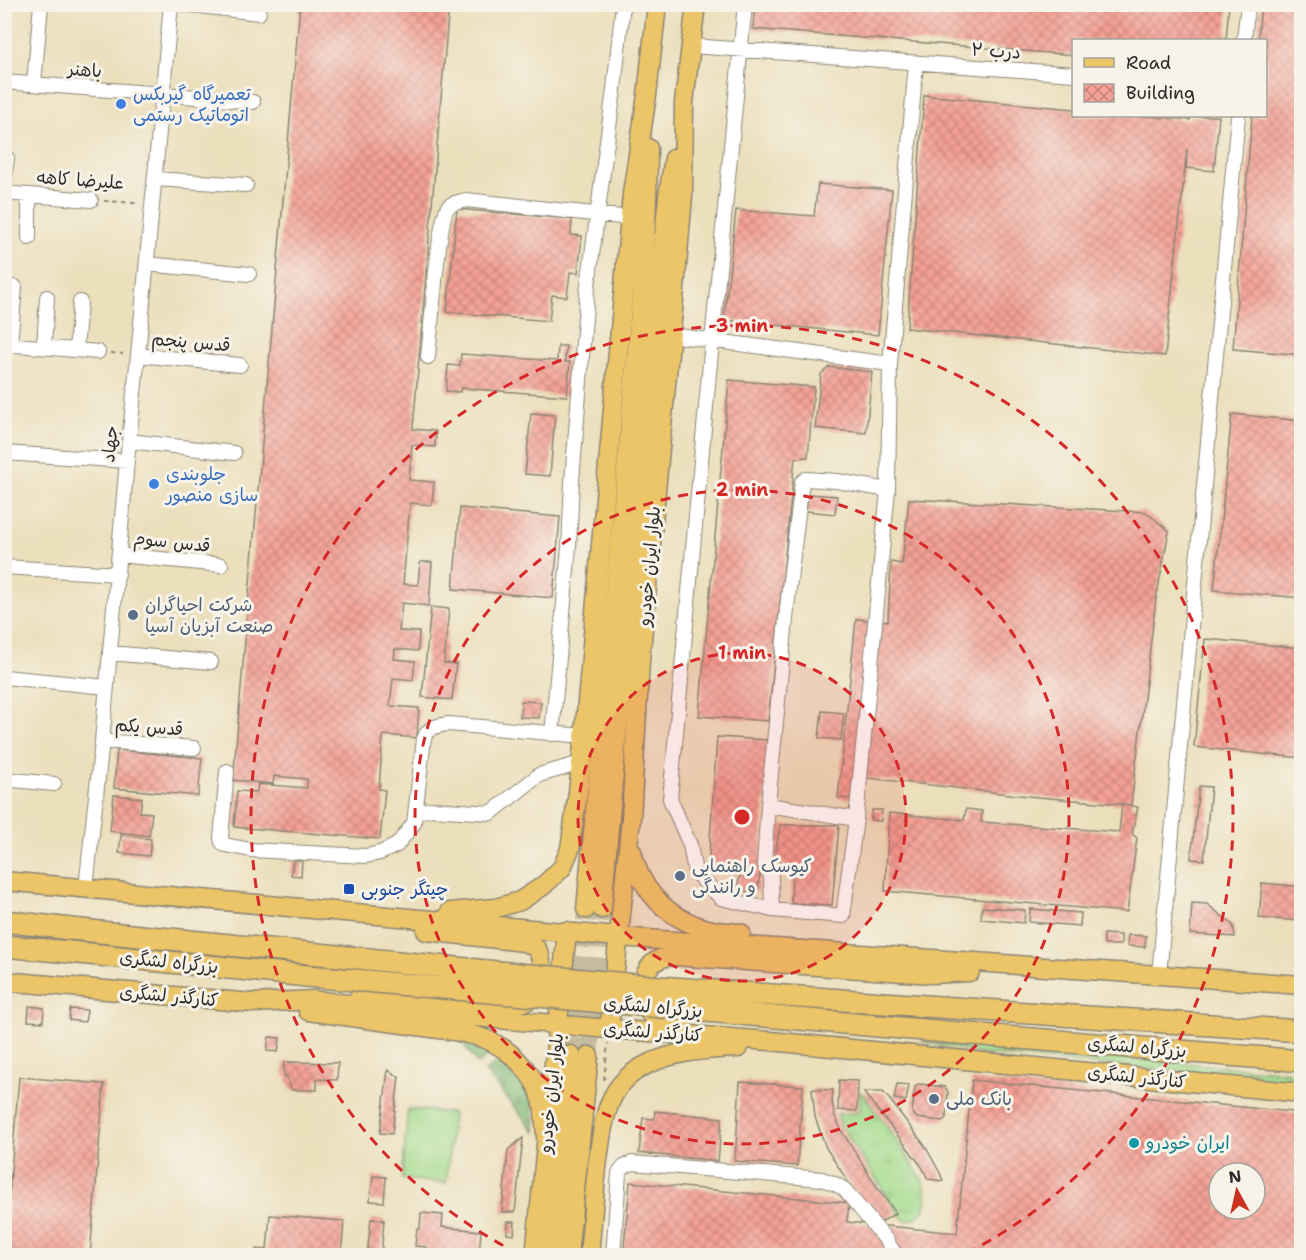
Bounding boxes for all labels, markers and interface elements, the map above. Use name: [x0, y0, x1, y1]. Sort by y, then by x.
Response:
street label: درب ۲: [970, 37, 1022, 65]
legend: [1072, 39, 1267, 117]
text: Road: [1126, 51, 1171, 75]
street label: باهنر: [65, 57, 103, 83]
text: Building: [1126, 81, 1195, 105]
place label: تعمیرگاه گیربکس اتوماتیک رستمی: [133, 82, 251, 127]
marker: تعمیرگاه گیربکس اتوماتیک رستمی: [114, 97, 128, 111]
street label: علیرضا کاهه: [35, 165, 125, 195]
text: 3 min: [716, 314, 768, 338]
street label: قدس پنجم: [150, 327, 232, 359]
street label: جهاد: [96, 424, 124, 464]
place label: جلوبندی سازی منصور: [164, 462, 258, 507]
marker: جلوبندی سازی منصور: [147, 477, 161, 491]
text: 2 min: [716, 478, 768, 502]
street label: بلوار ایران خودرو: [632, 505, 666, 629]
street label: قدس سوم: [132, 526, 212, 560]
place label: شرکت احیاگران صنعت آبزیان آسیا: [145, 593, 273, 638]
marker: شرکت احیاگران صنعت آبزیان آسیا: [126, 608, 140, 622]
text: 1 min: [718, 641, 766, 665]
street label: قدس یکم: [114, 713, 184, 743]
centre of rings: [732, 807, 752, 827]
place label: کیوسک راهنمایی و رانندگی: [692, 854, 812, 899]
marker: کیوسک راهنمایی و رانندگی: [673, 869, 687, 883]
place label: چیتگر جنوبی: [361, 877, 448, 901]
marker: چیتگر جنوبی: [342, 882, 356, 896]
street label: بزرگراه لشگری: [118, 945, 220, 979]
street label: کنارگذر لشگری: [119, 980, 220, 1012]
street label: بزرگراه لشگری: [602, 991, 704, 1023]
street label: کنارگذر لشگری: [603, 1017, 704, 1047]
street label: بزرگراه لشگری: [1086, 1031, 1188, 1063]
street label: بلوار ایران خودرو: [533, 1032, 569, 1156]
street label: کنارگذر لشگری: [1086, 1060, 1188, 1094]
place label: بانک ملی: [946, 1087, 1012, 1111]
marker: بانک ملی: [927, 1092, 941, 1106]
place label: ایران خودرو: [1144, 1131, 1230, 1155]
marker: ایران خودرو: [1127, 1136, 1141, 1150]
north arrow: [1207, 1161, 1267, 1221]
text: N: [1227, 1165, 1243, 1188]

